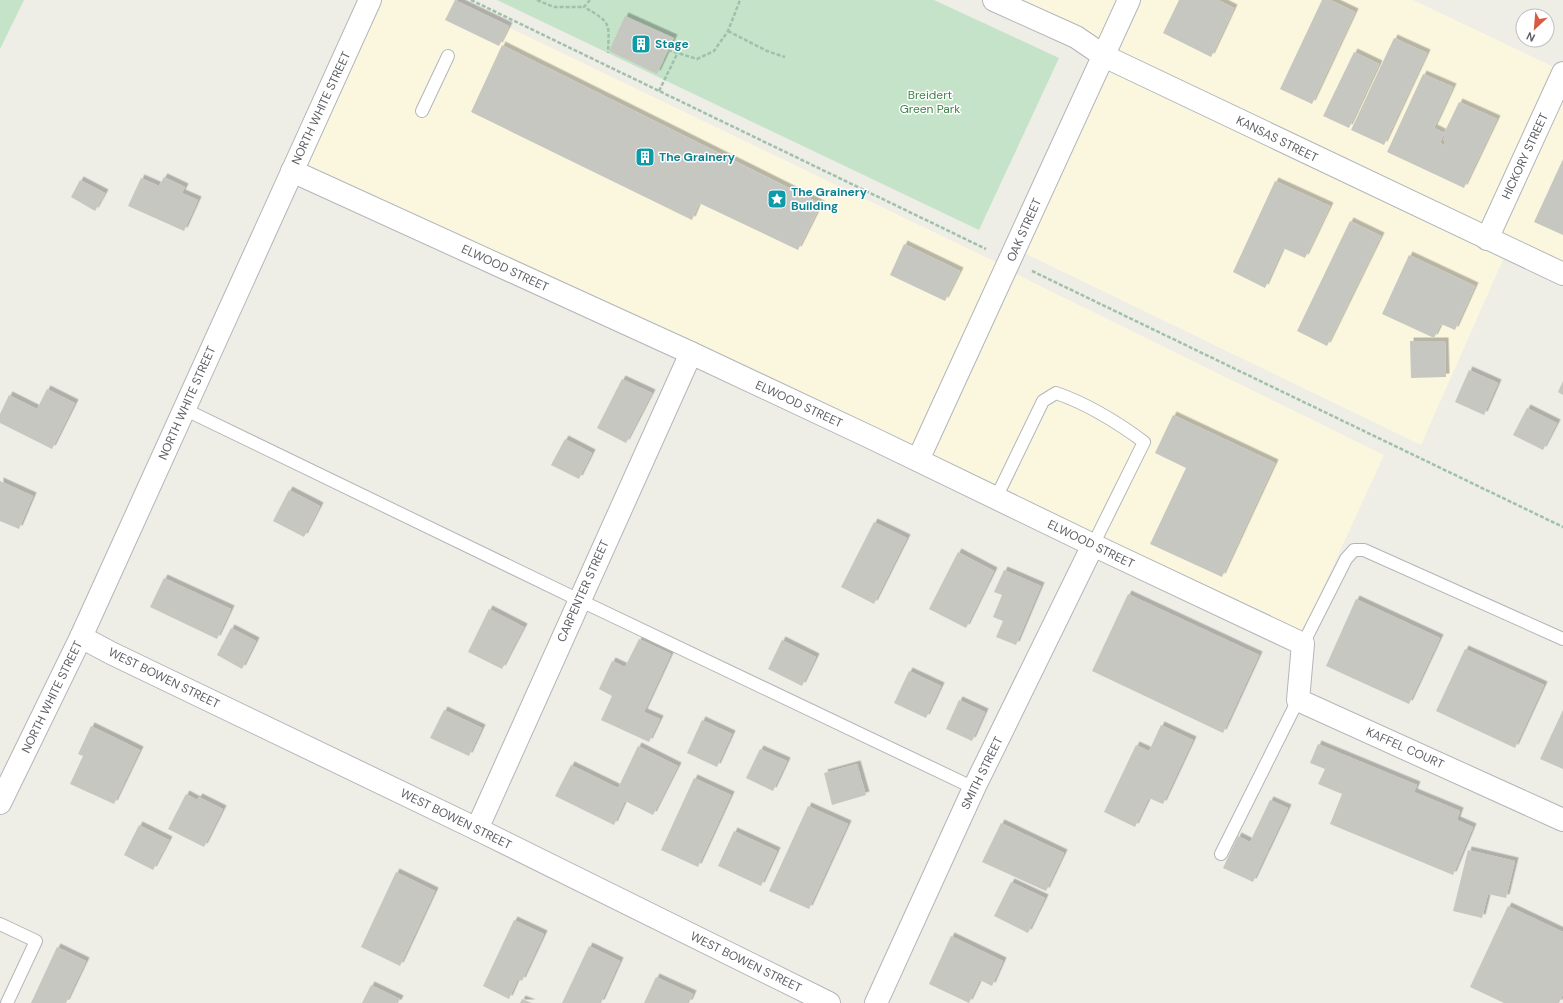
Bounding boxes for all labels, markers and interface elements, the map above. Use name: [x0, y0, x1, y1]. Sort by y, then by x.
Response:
north arrow: [1515, 8, 1555, 48]
text: N: [1524, 29, 1537, 45]
building icon: Stage: [630, 33, 652, 55]
place label: Stage: [655, 36, 689, 52]
street label: NORTH WHITE STREET: [288, 49, 354, 167]
park label: Breidert Green Park: [900, 87, 960, 117]
street label: HICKORY STREET: [1498, 110, 1552, 202]
street label: KANSAS STREET: [1233, 112, 1321, 166]
building icon: The Grainery: [634, 146, 656, 168]
place label: The Grainery: [659, 149, 736, 165]
place label: The Grainery Building: [791, 184, 868, 214]
place icon: The Grainery Building: [766, 188, 788, 210]
street label: OAK STREET: [1003, 196, 1045, 264]
street label: ELWOOD STREET: [459, 241, 551, 295]
street label: NORTH WHITE STREET: [155, 343, 219, 462]
street label: ELWOOD STREET: [753, 377, 845, 431]
street label: ELWOOD STREET: [1045, 516, 1137, 572]
street label: CARPENTER STREET: [553, 537, 613, 645]
street label: NORTH WHITE STREET: [18, 638, 86, 756]
street label: WEST BOWEN STREET: [106, 644, 223, 712]
street label: KAFFEL COURT: [1363, 724, 1447, 772]
street label: SMITH STREET: [958, 734, 1007, 812]
street label: WEST BOWEN STREET: [398, 785, 515, 853]
street label: WEST BOWEN STREET: [688, 928, 805, 996]

